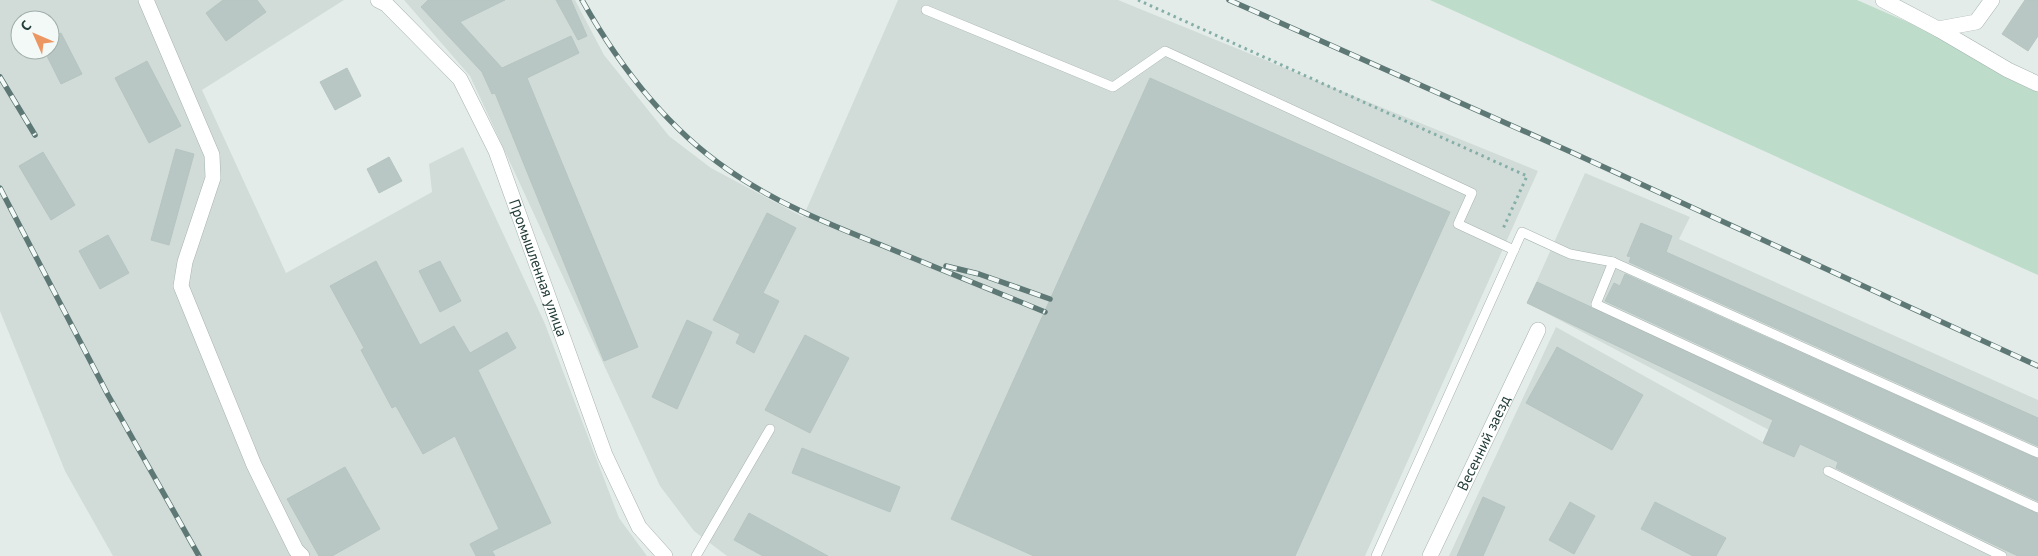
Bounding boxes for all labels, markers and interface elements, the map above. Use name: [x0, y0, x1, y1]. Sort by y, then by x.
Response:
north arrow: [10, 10, 60, 60]
text: С: [17, 17, 35, 35]
street label: Промышленная улица: [505, 196, 572, 339]
street label: Весенний заезд: [1453, 392, 1514, 494]

